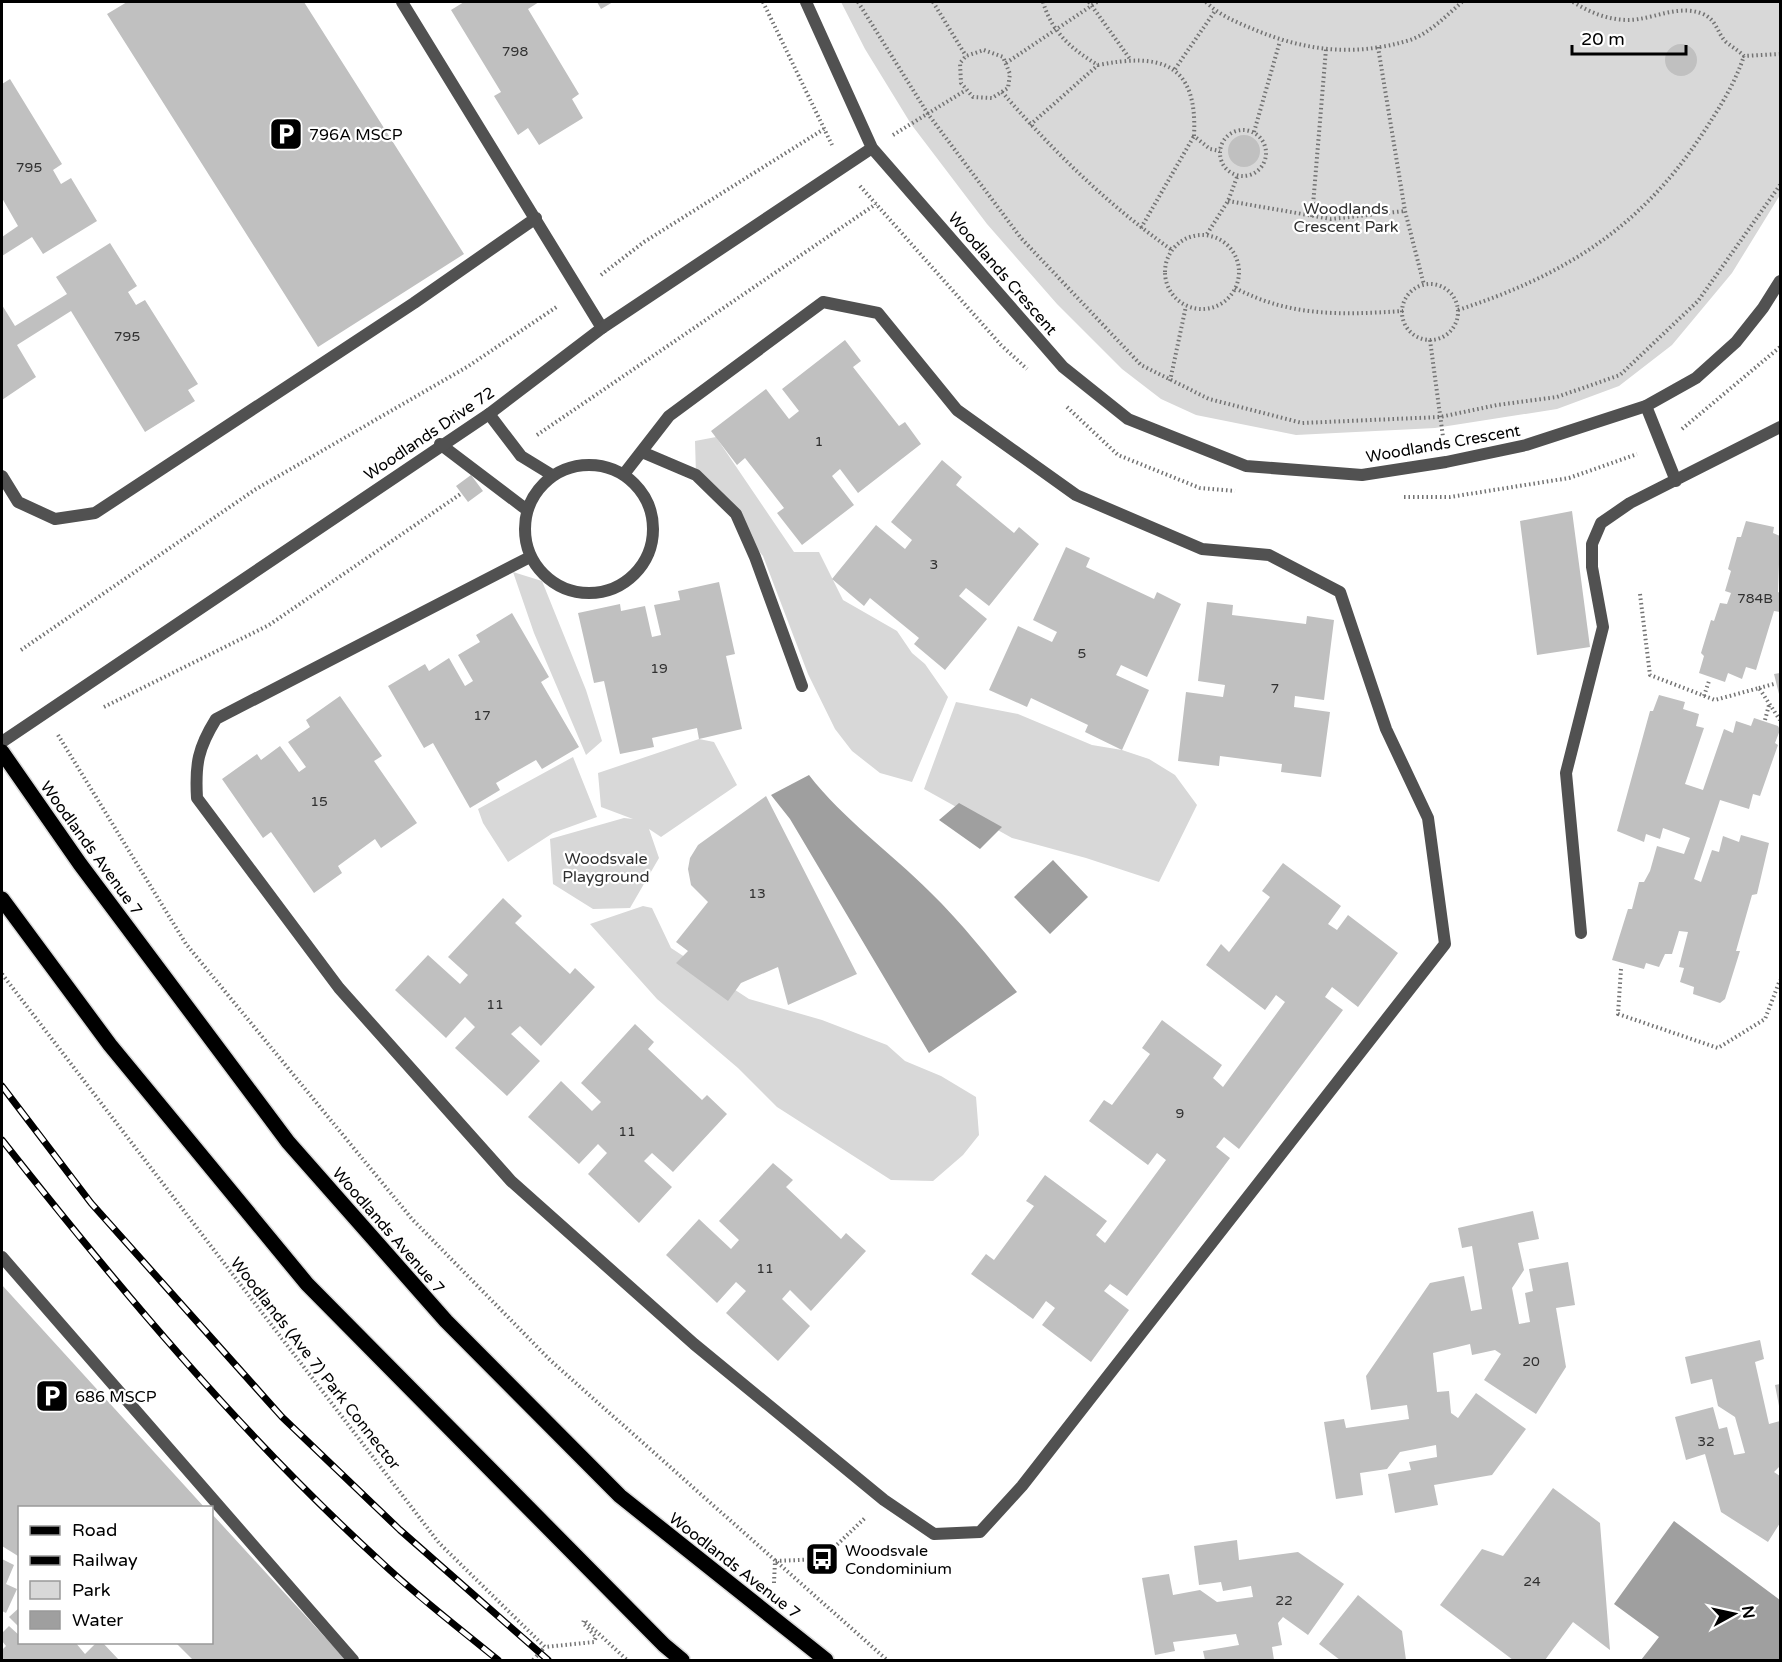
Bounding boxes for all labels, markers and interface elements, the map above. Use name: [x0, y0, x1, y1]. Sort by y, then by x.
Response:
scale bar: [1572, 18, 1686, 56]
text: 20 m: [1581, 28, 1625, 50]
house number: 798: [502, 43, 528, 60]
parking icon: 796A MSCP: [268, 116, 304, 152]
place label: 796A MSCP: [309, 125, 403, 145]
house number: 795: [16, 159, 42, 176]
park label: Woodlands Crescent Park: [1293, 199, 1399, 237]
street label: Woodlands Crescent: [943, 208, 1061, 339]
house number: 795: [114, 328, 140, 345]
street label: Woodlands Drive 72: [360, 383, 499, 485]
street label: Woodlands Crescent: [1364, 421, 1522, 467]
house number: 1: [815, 433, 823, 450]
house number: 3: [930, 556, 938, 573]
house number: 784B: [1737, 590, 1773, 607]
house number: 5: [1078, 645, 1086, 662]
house number: 19: [650, 660, 668, 677]
house number: 7: [1271, 680, 1279, 697]
house number: 17: [473, 707, 491, 724]
street label: Woodlands Avenue 7: [36, 778, 147, 920]
house number: 15: [310, 793, 328, 810]
park label: Woodsvale Playground: [562, 849, 650, 887]
house number: 13: [748, 885, 766, 902]
house number: 11: [486, 996, 504, 1013]
house number: 9: [1176, 1105, 1184, 1122]
house number: 11: [618, 1123, 636, 1140]
street label: Woodlands Avenue 7: [328, 1163, 449, 1298]
street label: Woodlands (Ave 7) Park Connector: [226, 1253, 405, 1475]
house number: 11: [756, 1260, 774, 1277]
house number: 20: [1522, 1353, 1540, 1370]
parking icon: 686 MSCP: [34, 1378, 70, 1414]
place label: 686 MSCP: [75, 1387, 157, 1407]
house number: 32: [1697, 1433, 1715, 1450]
legend: [18, 1506, 213, 1644]
street label: Woodlands Avenue 7: [665, 1508, 804, 1623]
text: Road: [72, 1519, 117, 1541]
bus stop icon: Woodsvale Condominium: [804, 1541, 840, 1577]
place label: Woodsvale Condominium: [845, 1541, 952, 1579]
text: Railway: [72, 1549, 138, 1571]
house number: 24: [1523, 1573, 1541, 1590]
text: Park: [72, 1579, 111, 1601]
north arrow: [1704, 1584, 1764, 1644]
house number: 22: [1275, 1592, 1293, 1609]
text: N: [1737, 1604, 1759, 1620]
text: Water: [72, 1609, 123, 1631]

